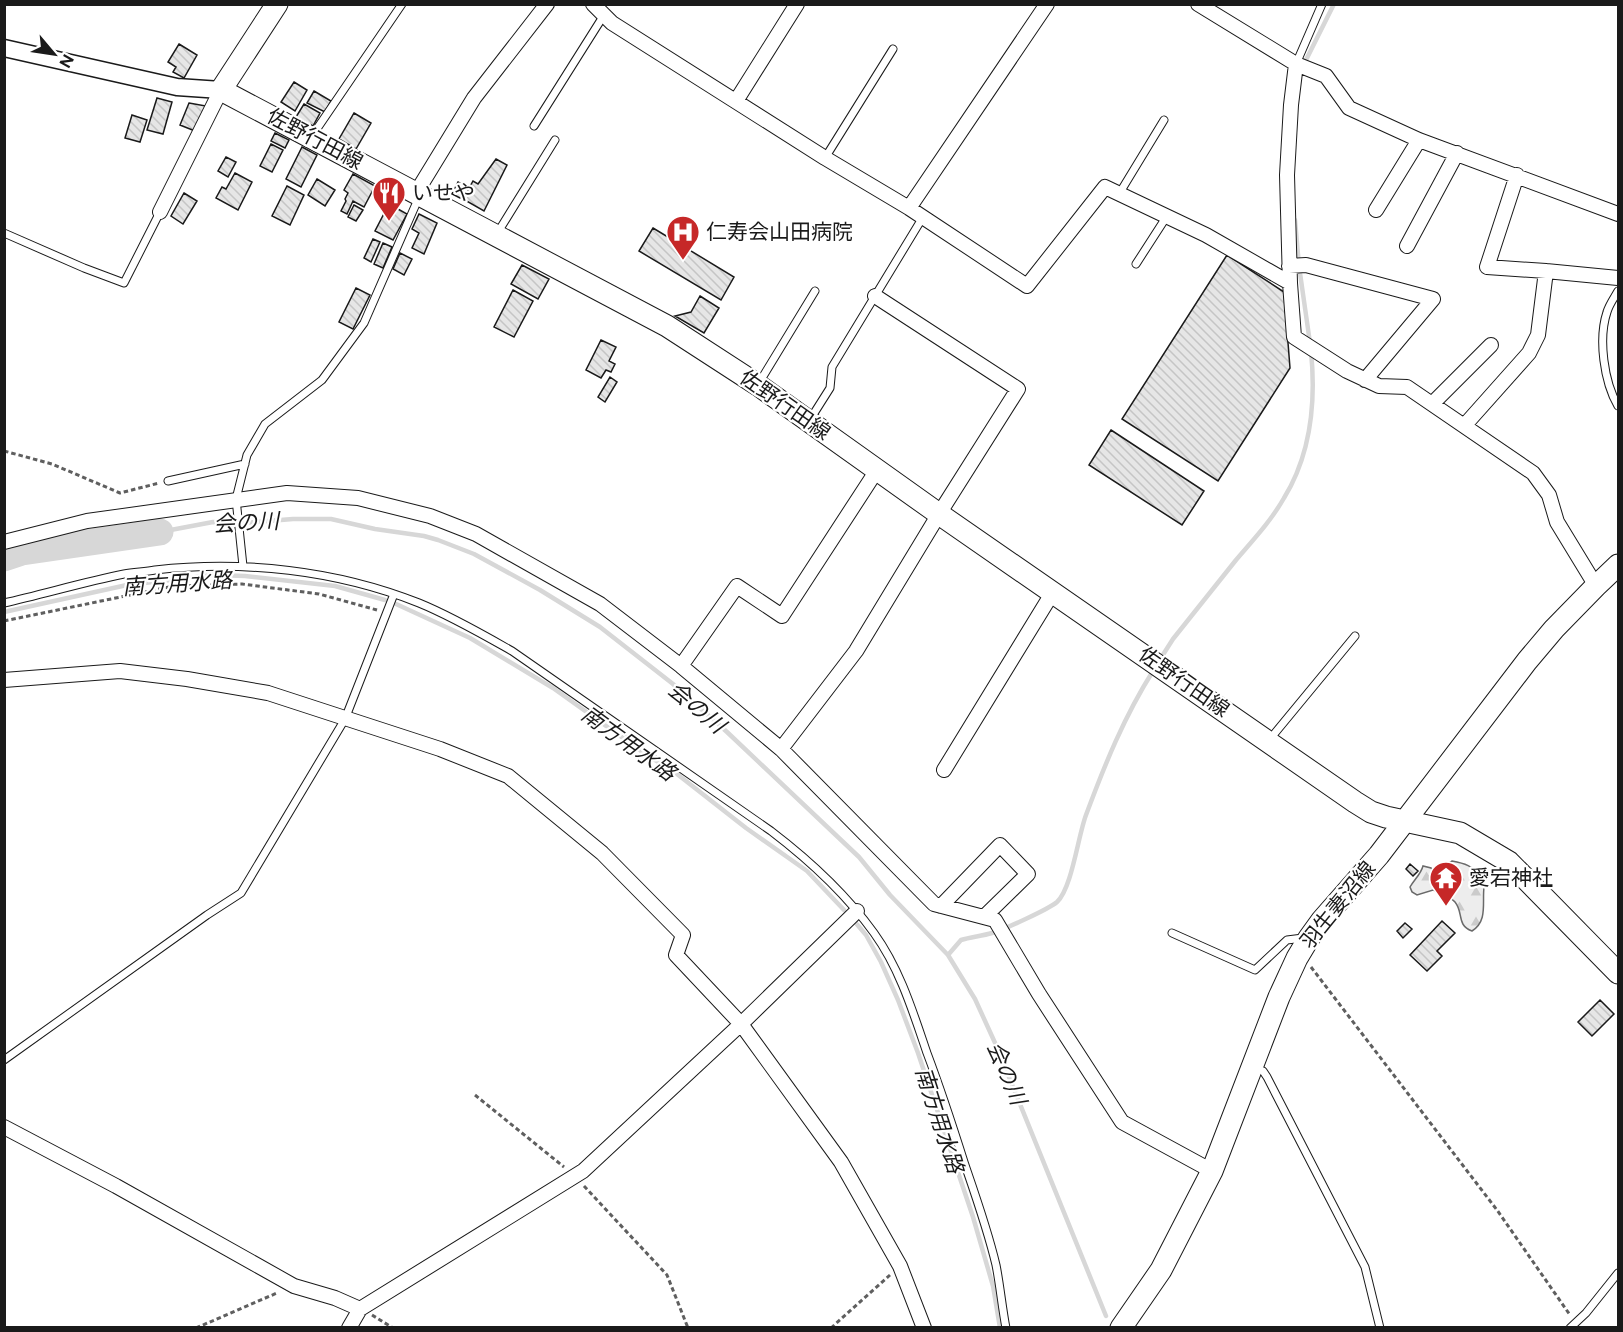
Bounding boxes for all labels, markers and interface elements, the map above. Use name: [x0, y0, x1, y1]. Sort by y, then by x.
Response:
north arrow: [24, 24, 84, 84]
text: N: [55, 51, 78, 71]
street label: 佐野行田線: [263, 103, 367, 174]
restaurant icon: いせや: [371, 175, 407, 222]
place label: いせや: [412, 180, 475, 205]
hospital icon: 仁寿会山田病院: [665, 214, 701, 261]
place label: 仁寿会山田病院: [706, 219, 853, 244]
street label: 佐野行田線: [735, 364, 835, 445]
water label: 会の川: [212, 507, 282, 538]
water label: 南方用水路: [121, 566, 235, 601]
street label: 佐野行田線: [1134, 641, 1234, 722]
water label: 会の川: [663, 676, 732, 740]
water label: 南方用水路: [576, 700, 683, 788]
street label: 羽生妻沼線: [1295, 856, 1380, 953]
temple icon: 愛宕神社: [1428, 860, 1464, 907]
place label: 愛宕神社: [1469, 865, 1553, 890]
water label: 会の川: [981, 1038, 1033, 1111]
water label: 南方用水路: [910, 1064, 970, 1179]

